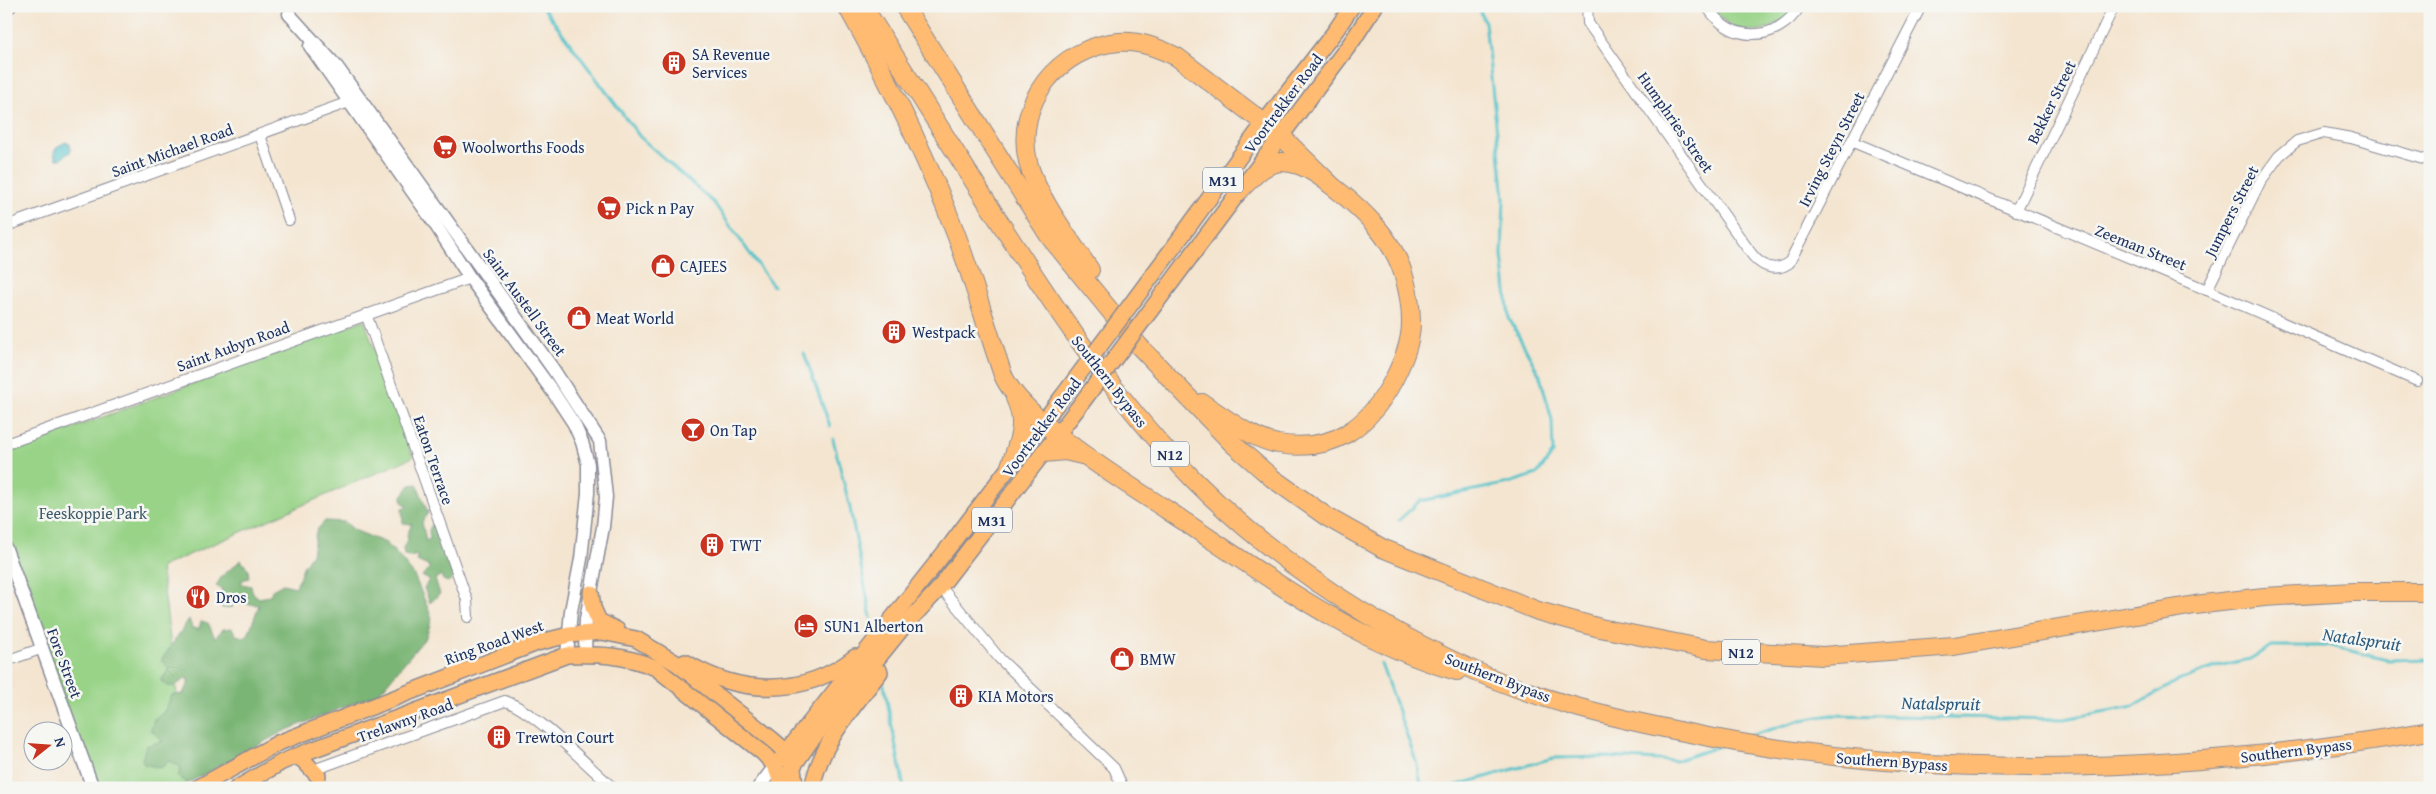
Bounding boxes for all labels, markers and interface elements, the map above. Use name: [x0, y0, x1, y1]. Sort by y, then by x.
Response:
place label: SA Revenue Services: [692, 42, 770, 84]
street label: Voortrekker Road: [1238, 48, 1329, 158]
building icon: SA Revenue Services: [661, 50, 687, 76]
street label: Bekker Street: [2020, 56, 2082, 148]
street label: Humphries Street: [1632, 66, 1720, 178]
street label: Irving Steyn Street: [1792, 87, 1871, 211]
street label: Saint Michael Road: [108, 117, 237, 183]
supermarket icon: Woolworths Foods: [432, 134, 458, 160]
place label: Woolworths Foods: [462, 135, 585, 159]
street label: Jumpers Street: [2197, 161, 2265, 263]
road number: M31: [1203, 168, 1243, 192]
supermarket icon: Pick n Pay: [596, 195, 622, 221]
place label: Pick n Pay: [626, 196, 694, 220]
street label: Zeeman Street: [2091, 218, 2191, 276]
street label: Saint Austell Street: [477, 243, 573, 361]
shop icon: CAJEES: [650, 253, 676, 279]
place label: CAJEES: [680, 254, 727, 278]
shop icon: Meat World: [566, 305, 592, 331]
place label: Meat World: [596, 306, 675, 330]
street label: Saint Aubyn Road: [173, 314, 293, 378]
building icon: Westpack: [881, 319, 907, 345]
place label: Westpack: [912, 320, 977, 344]
street label: Southern Bypass: [1066, 330, 1154, 432]
street label: Voortrekker Road: [996, 372, 1087, 482]
street label: Eaton Terrace: [408, 412, 460, 508]
bar icon: On Tap: [680, 417, 706, 443]
place label: On Tap: [710, 418, 757, 442]
road number: N12: [1151, 442, 1189, 466]
park label: Feeskoppie Park: [39, 501, 148, 525]
road number: M31: [972, 508, 1012, 532]
building icon: TWT: [699, 532, 725, 558]
place label: TWT: [730, 533, 762, 557]
restaurant icon: Dros: [185, 584, 211, 610]
place label: Dros: [216, 585, 247, 609]
street label: Ring Road West: [441, 613, 547, 671]
hotel icon: SUN1 Alberton: [793, 613, 819, 639]
place label: SUN1 Alberton: [824, 614, 923, 638]
water label: Natalspruit: [2320, 620, 2403, 658]
street label: Fore Street: [41, 625, 89, 702]
road number: N12: [1722, 640, 1760, 664]
shop icon: BMW: [1109, 646, 1135, 672]
street label: Southern Bypass: [1442, 646, 1554, 708]
place label: BMW: [1140, 647, 1176, 671]
building icon: KIA Motors: [948, 683, 974, 709]
place label: KIA Motors: [978, 684, 1054, 708]
water label: Natalspruit: [1900, 689, 1981, 717]
street label: Trelawny Road: [354, 691, 456, 748]
north arrow: [22, 722, 72, 772]
building icon: Trewton Court: [486, 724, 512, 750]
place label: Trewton Court: [516, 725, 615, 749]
street label: Southern Bypass: [2239, 731, 2353, 769]
text: N: [50, 735, 72, 750]
street label: Southern Bypass: [1835, 745, 1949, 777]

